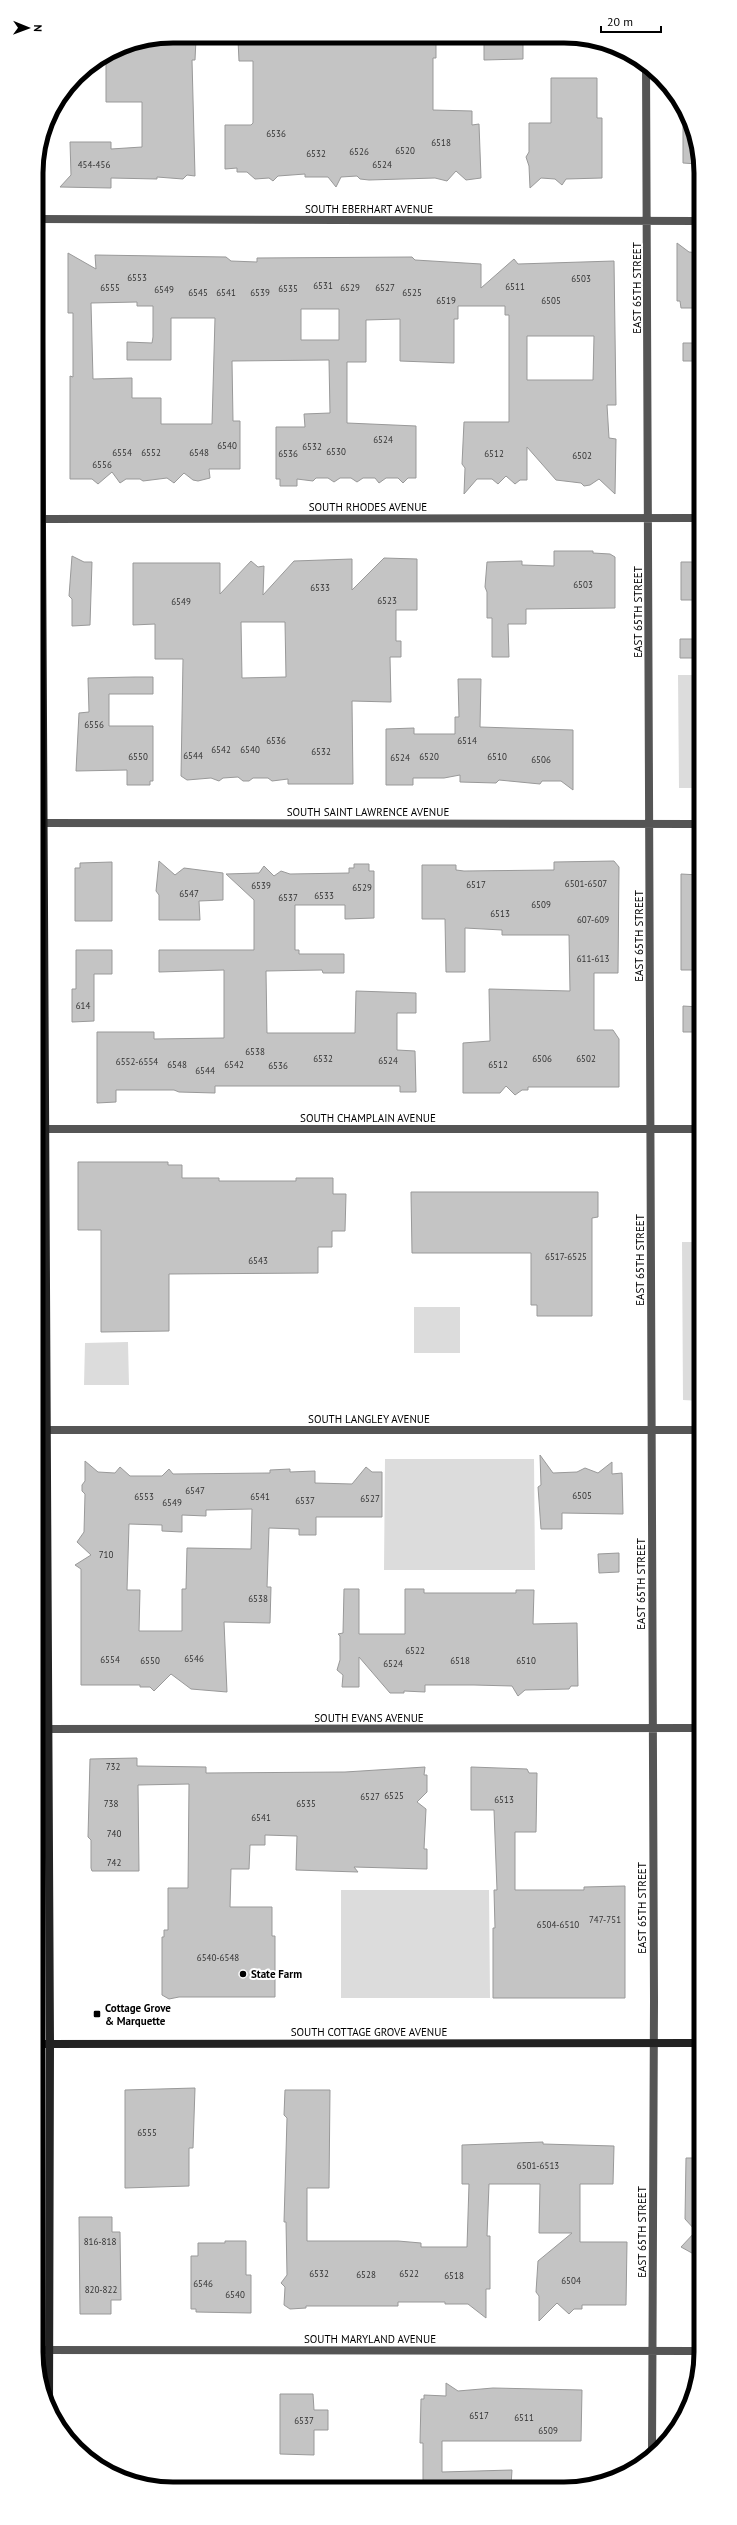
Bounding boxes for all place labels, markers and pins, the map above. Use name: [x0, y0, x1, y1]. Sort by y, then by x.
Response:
place label: State Farm: [251, 1967, 302, 1981]
marker: State Farm: [238, 1969, 248, 1979]
place label: Cottage Grove & Marquette: [105, 2001, 171, 2028]
marker: Cottage Grove & Marquette: [92, 2009, 102, 2019]

